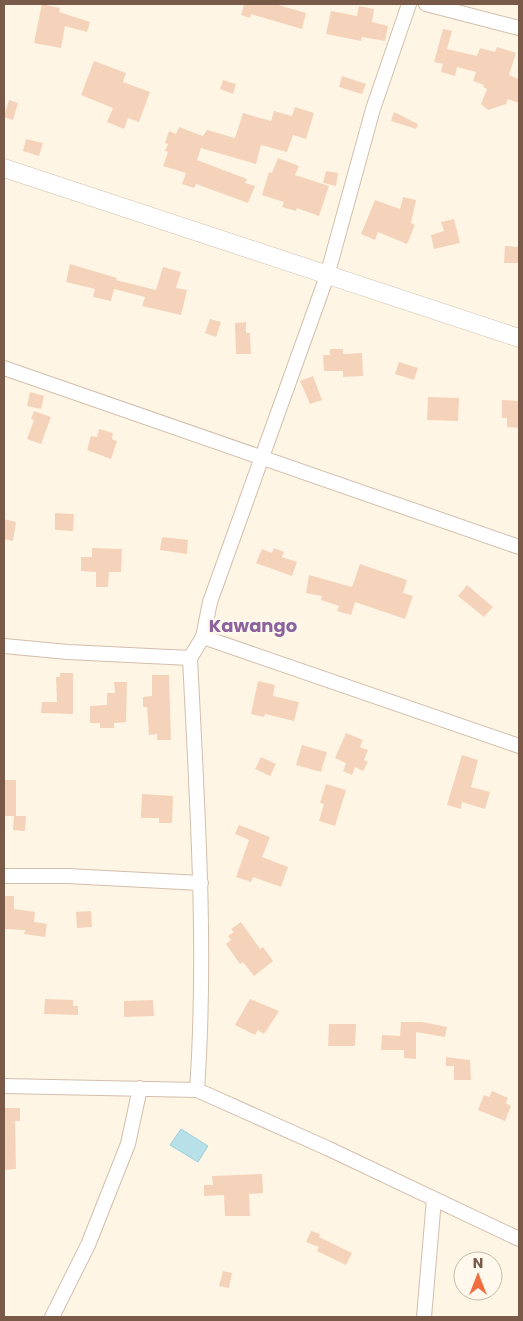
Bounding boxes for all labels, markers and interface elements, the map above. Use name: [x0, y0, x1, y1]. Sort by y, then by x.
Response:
district label: Kawango: [209, 613, 297, 638]
north arrow: [453, 1251, 503, 1301]
text: N: [473, 1253, 483, 1273]

